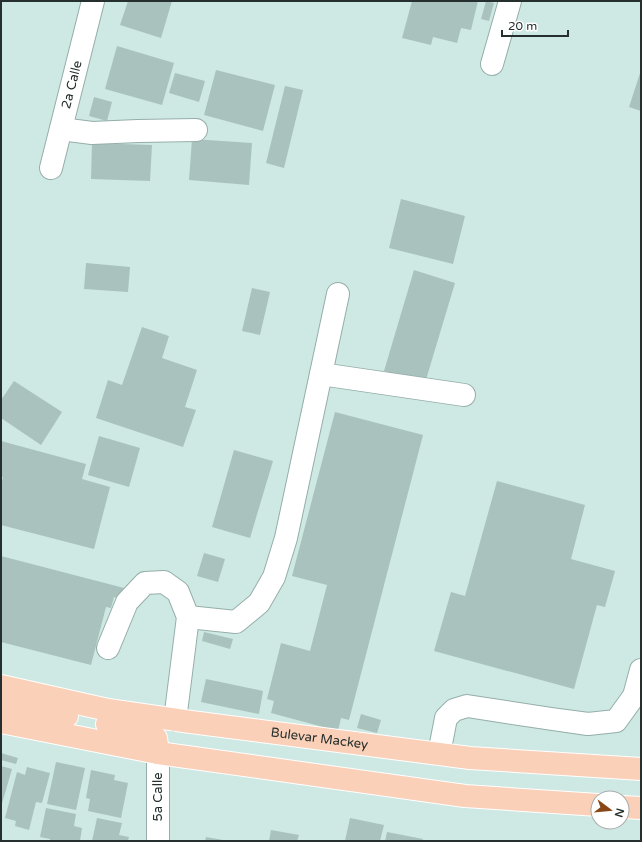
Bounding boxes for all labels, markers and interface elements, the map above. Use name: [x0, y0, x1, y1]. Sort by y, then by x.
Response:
scale bar: [502, 12, 568, 38]
text: 20 m: [508, 19, 537, 33]
street label: 2a Calle: [58, 59, 86, 110]
street label: Bulevar Mackey: [270, 724, 369, 753]
street label: 5a Calle: [150, 772, 166, 822]
north arrow: [590, 790, 630, 830]
text: N: [612, 807, 627, 819]

